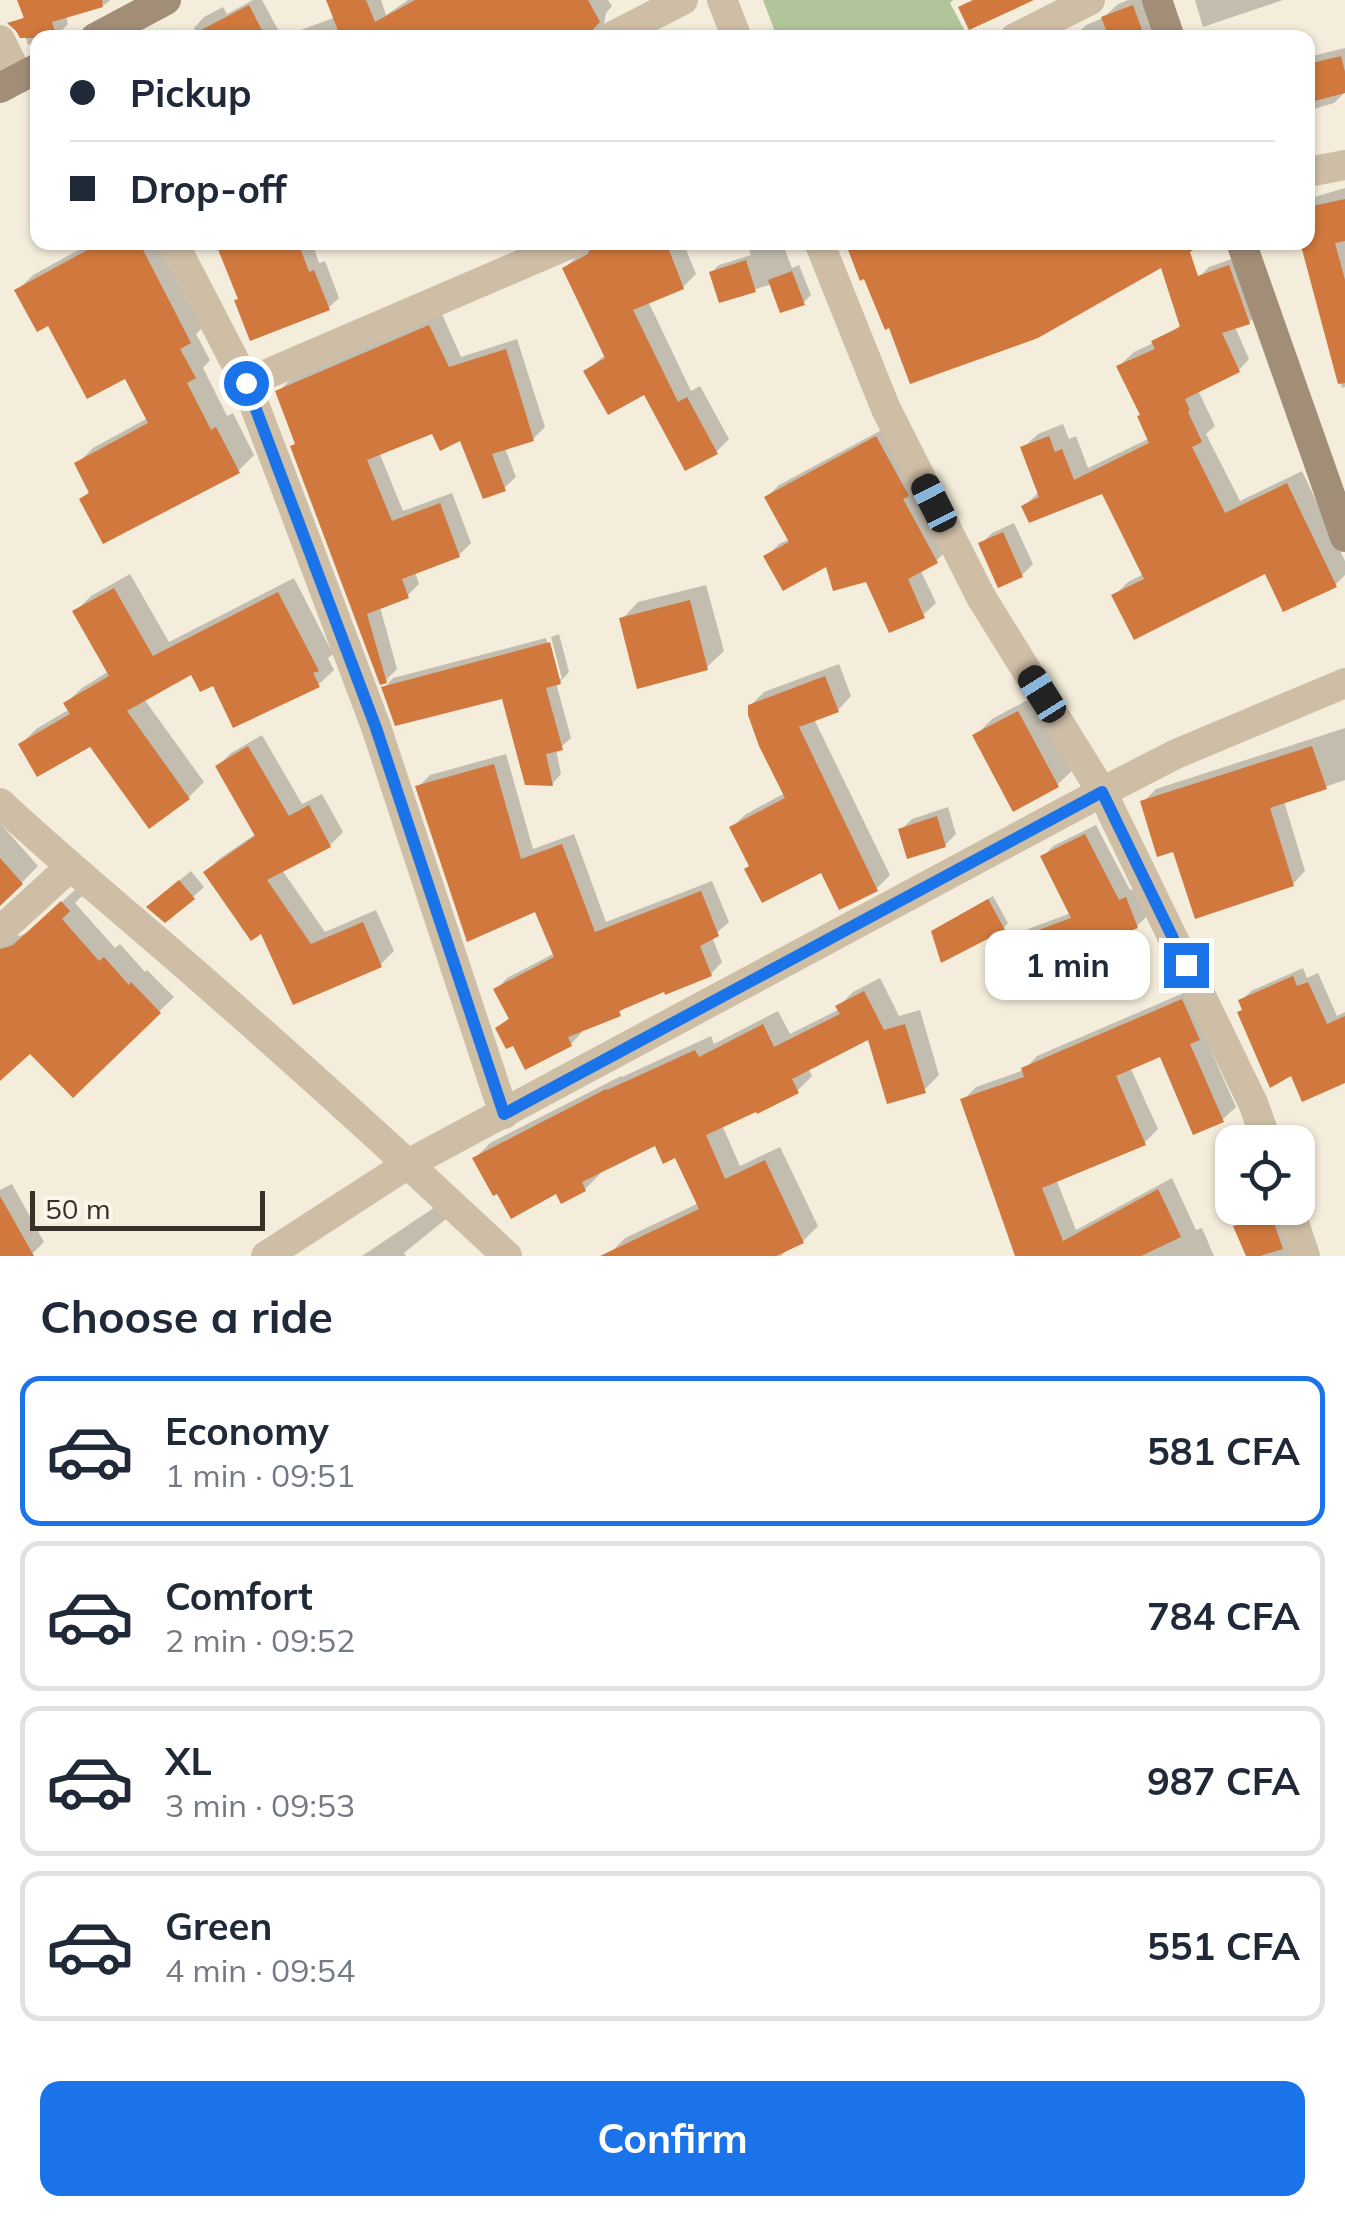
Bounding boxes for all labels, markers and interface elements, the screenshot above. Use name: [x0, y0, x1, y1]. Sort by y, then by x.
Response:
text: Pickup: [130, 69, 252, 117]
text: Drop-off: [130, 165, 287, 213]
route start: [224, 361, 269, 406]
car: [907, 469, 961, 537]
car: [1013, 661, 1071, 727]
callout: 1 min: [986, 930, 1151, 1000]
route end: [1164, 943, 1209, 988]
text: 1 min: [1025, 945, 1110, 985]
map controls: [1215, 1125, 1315, 1225]
button: locate: [1215, 1125, 1315, 1225]
scale bar: [30, 1186, 265, 1230]
text: 50 m: [45, 1191, 111, 1226]
text: Choose a ride: [40, 1288, 333, 1344]
icon: car: [45, 1406, 135, 1496]
text: Economy: [165, 1407, 329, 1455]
text: 581 CFA: [1147, 1427, 1300, 1475]
text: 1 min · 09:51: [165, 1455, 355, 1495]
icon: car: [45, 1571, 135, 1661]
text: Comfort: [165, 1572, 313, 1620]
text: 784 CFA: [1147, 1592, 1300, 1640]
text: 2 min · 09:52: [165, 1620, 355, 1660]
icon: car: [45, 1736, 135, 1826]
text: XL: [165, 1737, 212, 1785]
text: 987 CFA: [1147, 1757, 1300, 1805]
text: 3 min · 09:53: [165, 1785, 355, 1825]
icon: car: [45, 1901, 135, 1991]
text: Green: [165, 1902, 272, 1950]
text: 551 CFA: [1147, 1922, 1300, 1970]
text: 4 min · 09:54: [165, 1950, 355, 1990]
button: Confirm: [40, 2081, 1305, 2196]

